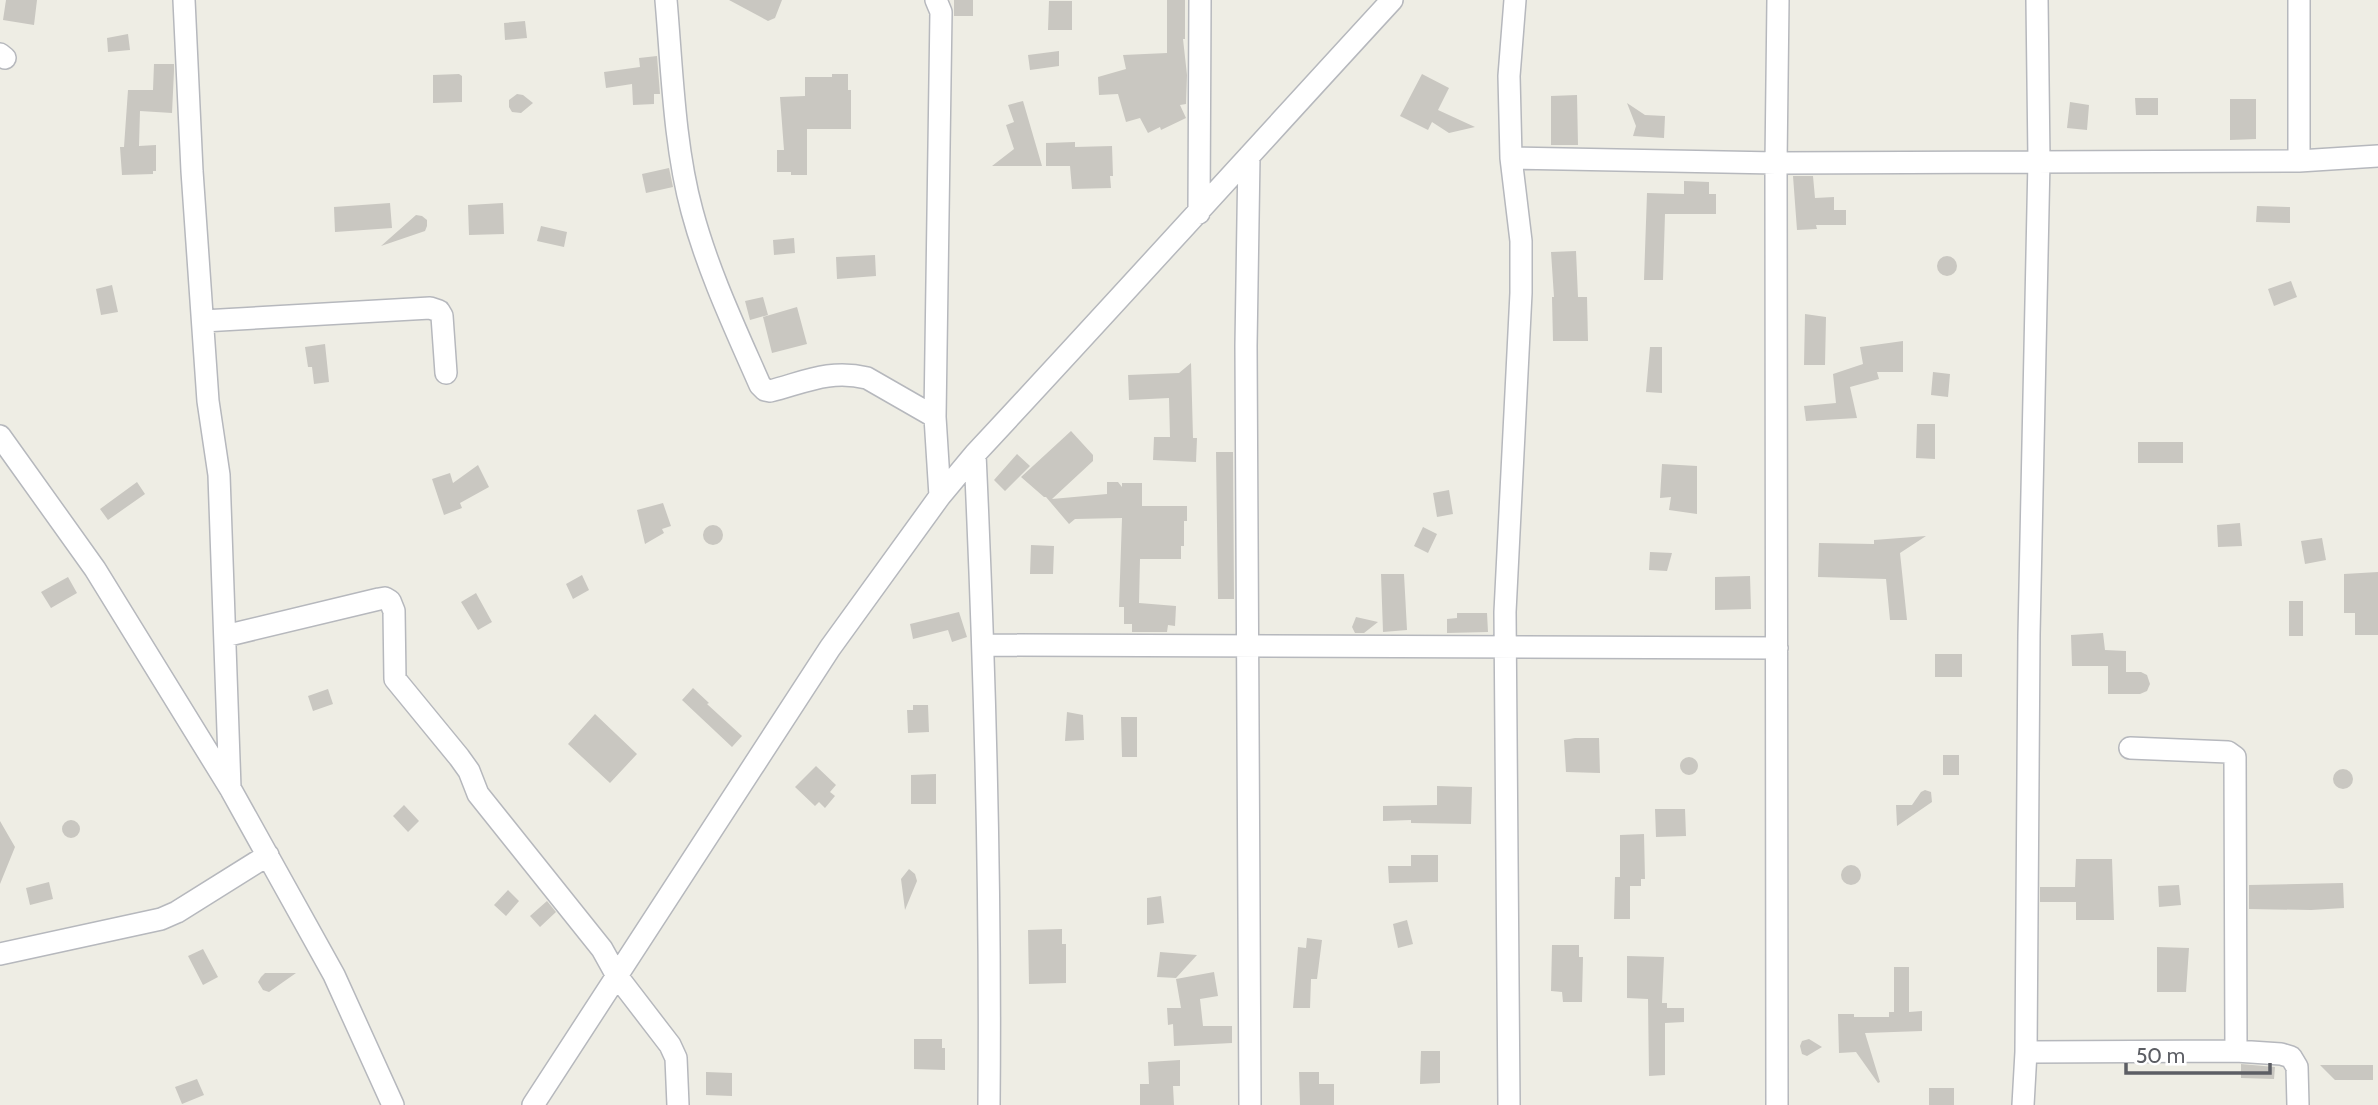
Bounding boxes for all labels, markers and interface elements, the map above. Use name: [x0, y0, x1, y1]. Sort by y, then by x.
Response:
scale bar: [2126, 1032, 2270, 1076]
text: 50 m: [2136, 1043, 2185, 1068]

